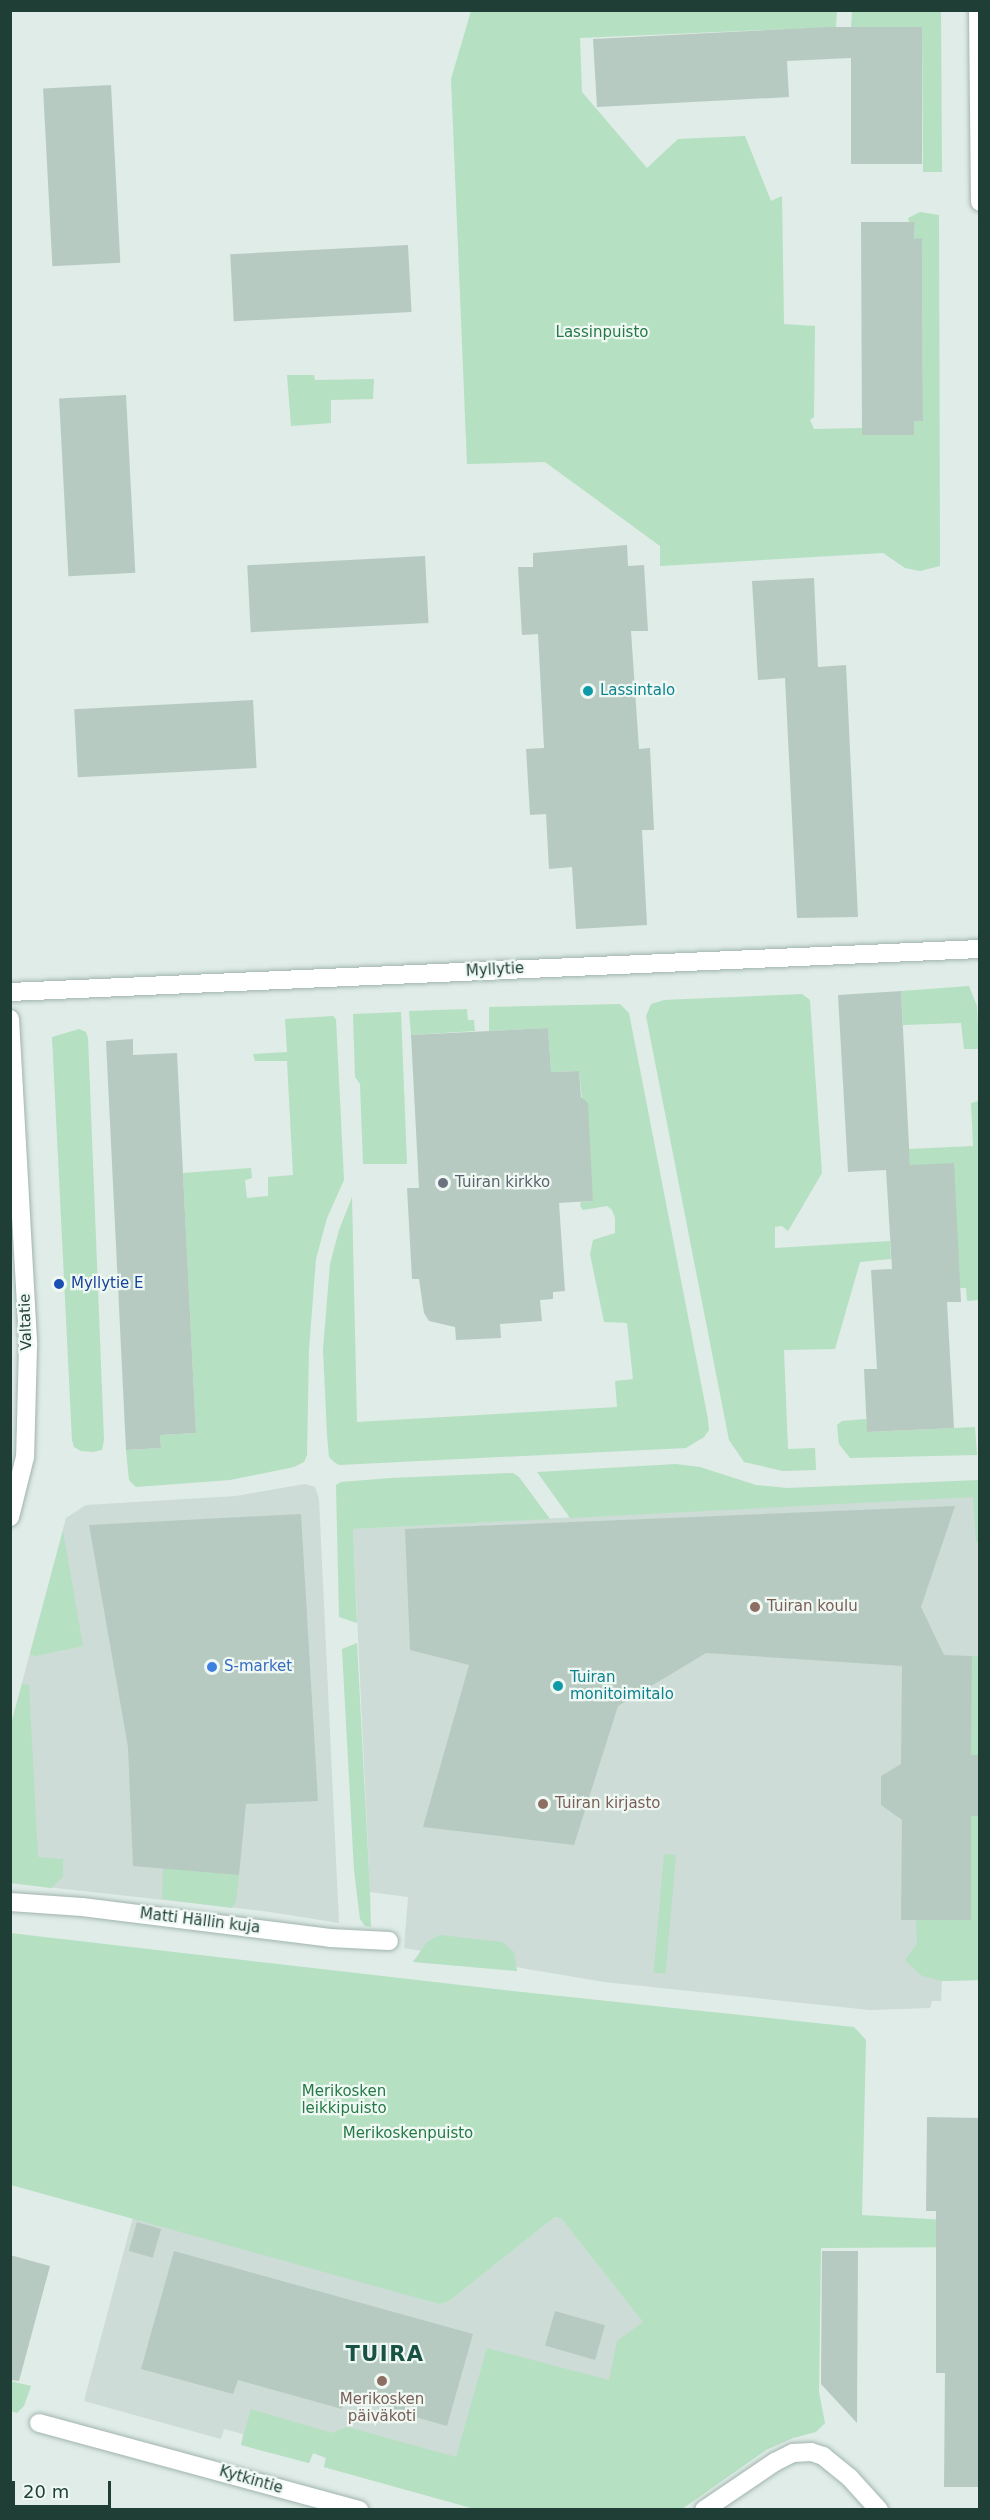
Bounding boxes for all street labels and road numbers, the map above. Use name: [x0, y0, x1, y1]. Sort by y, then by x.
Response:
street label: Myllytie: [465, 959, 525, 981]
street label: Valtatie: [16, 1293, 36, 1351]
street label: Matti Hällin kuja: [139, 1905, 261, 1937]
street label: Kytkintie: [217, 2462, 285, 2498]

